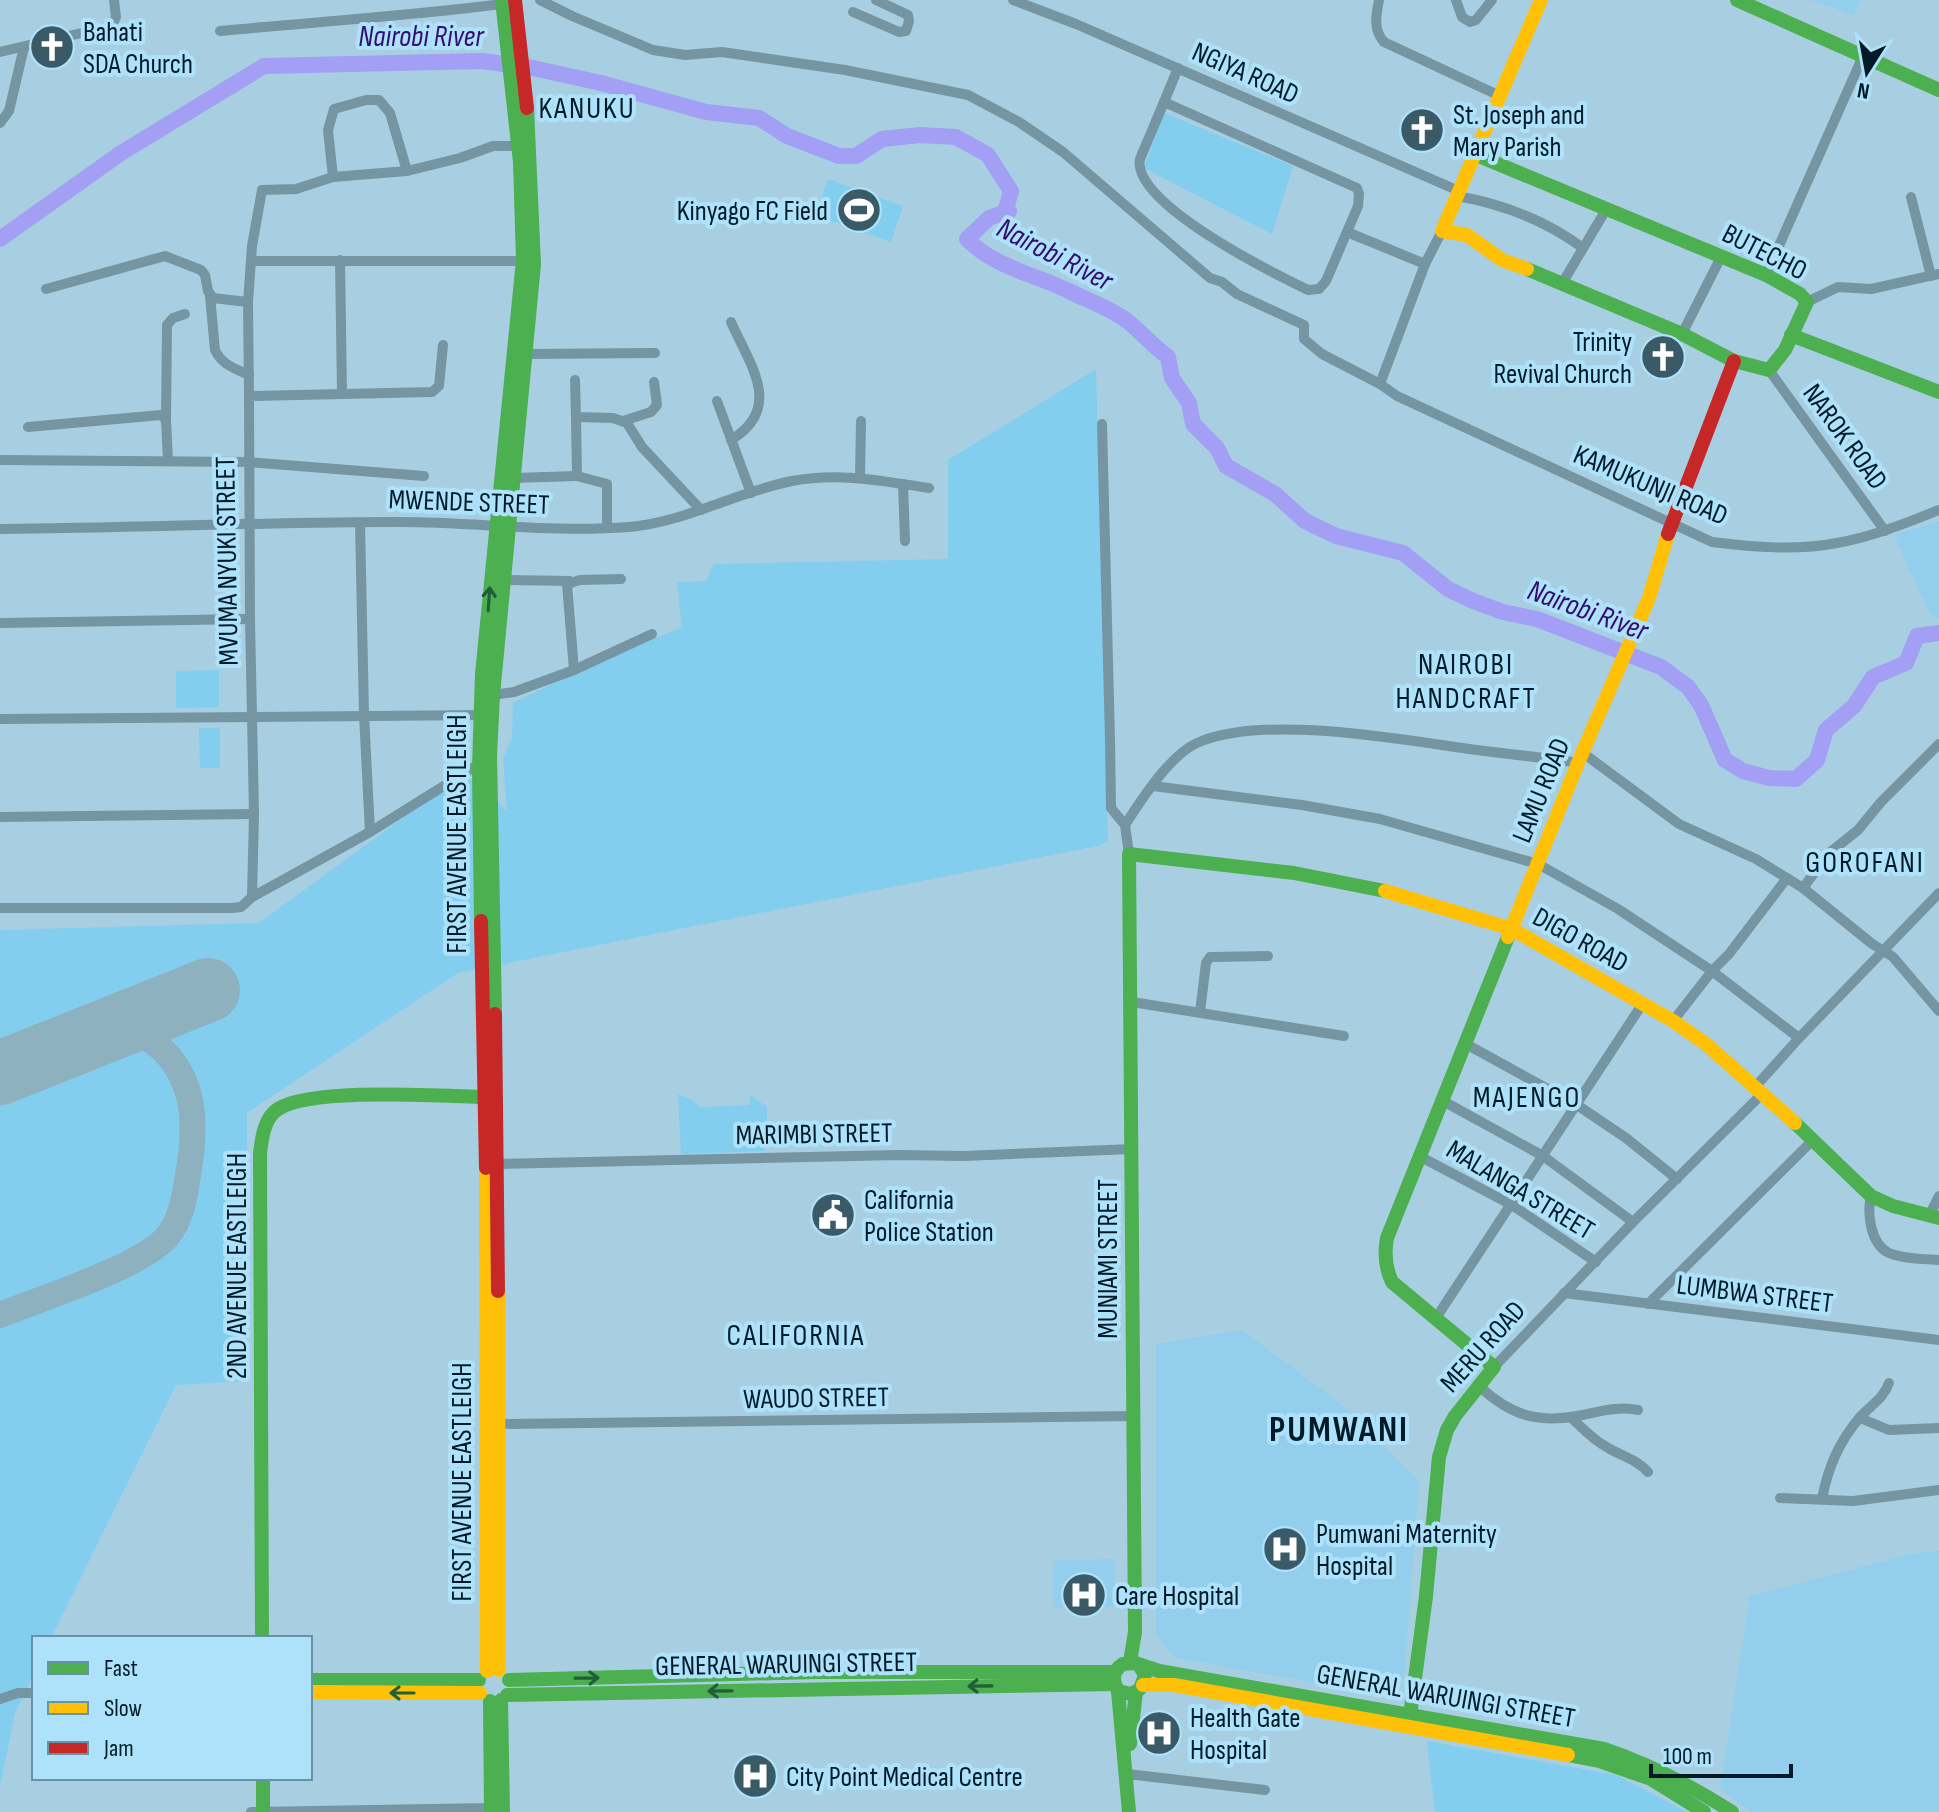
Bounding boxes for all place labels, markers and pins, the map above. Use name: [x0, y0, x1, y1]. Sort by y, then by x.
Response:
place label: Bahati SDA Church: [83, 16, 193, 81]
church icon: Bahati SDA Church: [28, 23, 76, 71]
place label: St. Joseph and Mary Parish: [1453, 99, 1585, 164]
church icon: St. Joseph and Mary Parish: [1398, 106, 1446, 154]
sports icon: Kinyago FC Field: [835, 186, 883, 234]
place label: Kinyago FC Field: [677, 195, 828, 228]
place label: Trinity Revival Church: [1493, 326, 1632, 391]
church icon: Trinity Revival Church: [1639, 333, 1687, 381]
place label: California Police Station: [864, 1184, 994, 1249]
public building icon: California Police Station: [809, 1191, 857, 1239]
place label: Pumwani Maternity Hospital: [1316, 1518, 1497, 1583]
hospital icon: Pumwani Maternity Hospital: [1261, 1525, 1309, 1573]
hospital icon: Care Hospital: [1060, 1571, 1108, 1619]
place label: Care Hospital: [1115, 1580, 1239, 1613]
place label: Health Gate Hospital: [1190, 1702, 1301, 1767]
hospital icon: Health Gate Hospital: [1135, 1709, 1183, 1757]
hospital icon: City Point Medical Centre: [731, 1752, 779, 1800]
place label: City Point Medical Centre: [786, 1761, 1023, 1794]

